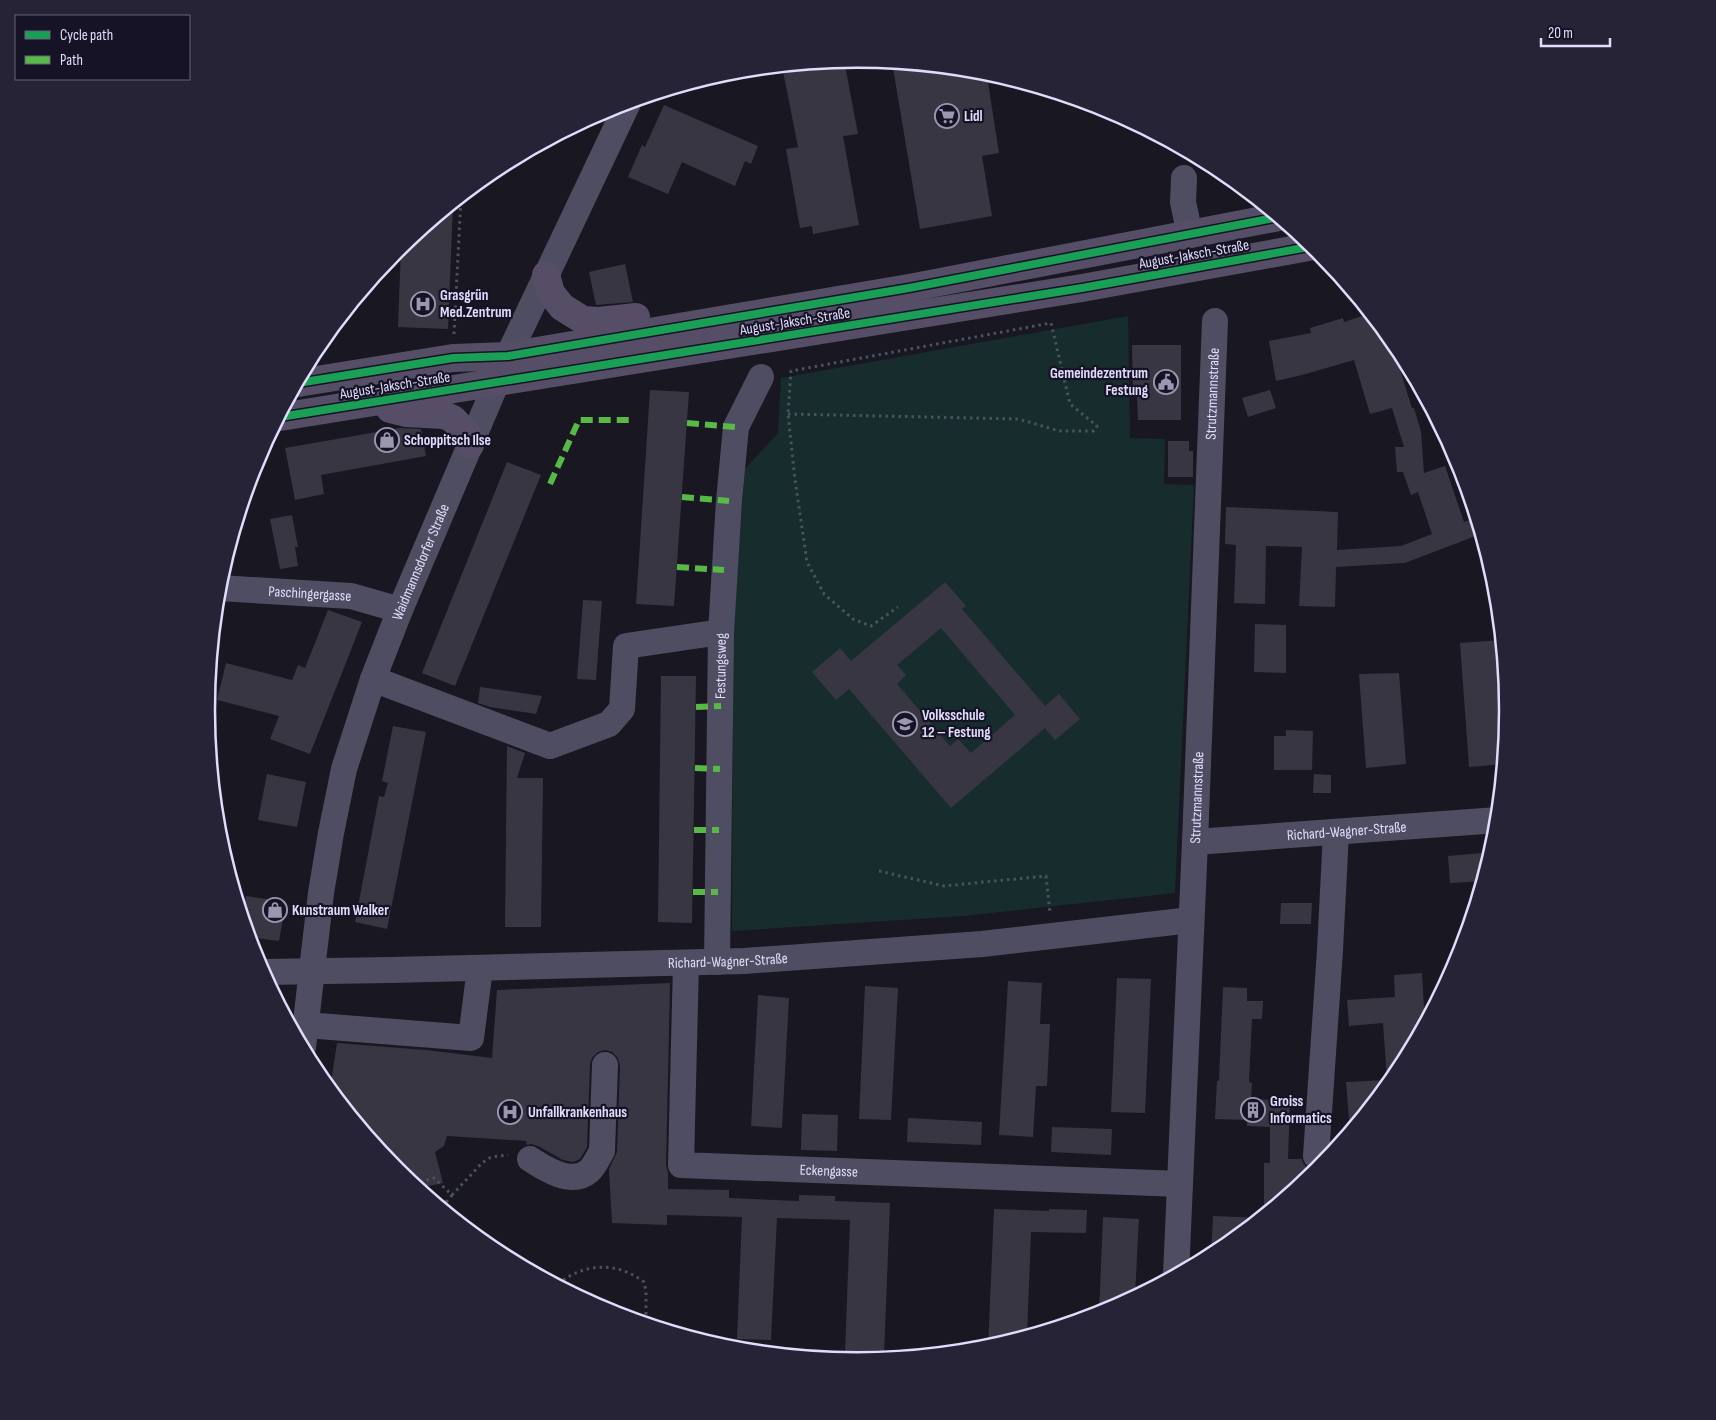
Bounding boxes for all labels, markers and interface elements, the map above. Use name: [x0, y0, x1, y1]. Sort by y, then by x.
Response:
legend: [15, 15, 190, 80]
scale bar: [1541, 15, 1610, 47]
text: 20 m: [1548, 24, 1573, 43]
text: Cycle path: [60, 26, 113, 45]
text: Path: [60, 51, 83, 70]
supermarket icon: Lidl: [934, 103, 960, 129]
place label: Lidl: [964, 107, 983, 126]
street label: August-Jaksch-Straße: [1137, 235, 1251, 274]
place label: Grasgrün Med.Zentrum: [440, 286, 512, 322]
hospital icon: Grasgrün Med.Zentrum: [410, 291, 436, 317]
street label: August-Jaksch-Straße: [738, 303, 852, 340]
street label: Strutzmannstraße: [1201, 347, 1224, 440]
place label: Gemeindezentrum Festung: [1050, 364, 1149, 400]
street label: August-Jaksch-Straße: [338, 367, 452, 404]
public building icon: Gemeindezentrum Festung: [1153, 369, 1179, 395]
shop icon: Schoppitsch Ilse: [374, 427, 400, 453]
place label: Schoppitsch Ilse: [404, 431, 491, 450]
street label: Waidmannsdorfer Straße: [388, 501, 454, 623]
street label: Paschingergasse: [268, 582, 352, 606]
street label: Festungsweg: [711, 633, 731, 699]
place label: Volksschule 12 – Festung: [922, 706, 991, 742]
school or university icon: Volksschule 12 – Festung: [892, 711, 918, 737]
street label: Strutzmannstraße: [1186, 751, 1208, 844]
street label: Richard-Wagner-Straße: [1286, 818, 1407, 845]
shop icon: Kunstraum Walker: [262, 897, 288, 923]
place label: Kunstraum Walker: [292, 901, 389, 920]
street label: Richard-Wagner-Straße: [668, 949, 788, 973]
place label: Groiss Informatics: [1270, 1092, 1332, 1128]
building icon: Groiss Informatics: [1240, 1097, 1266, 1123]
hospital icon: Unfallkrankenhaus: [497, 1099, 523, 1125]
place label: Unfallkrankenhaus: [528, 1103, 627, 1122]
street label: Eckengasse: [799, 1161, 858, 1182]

